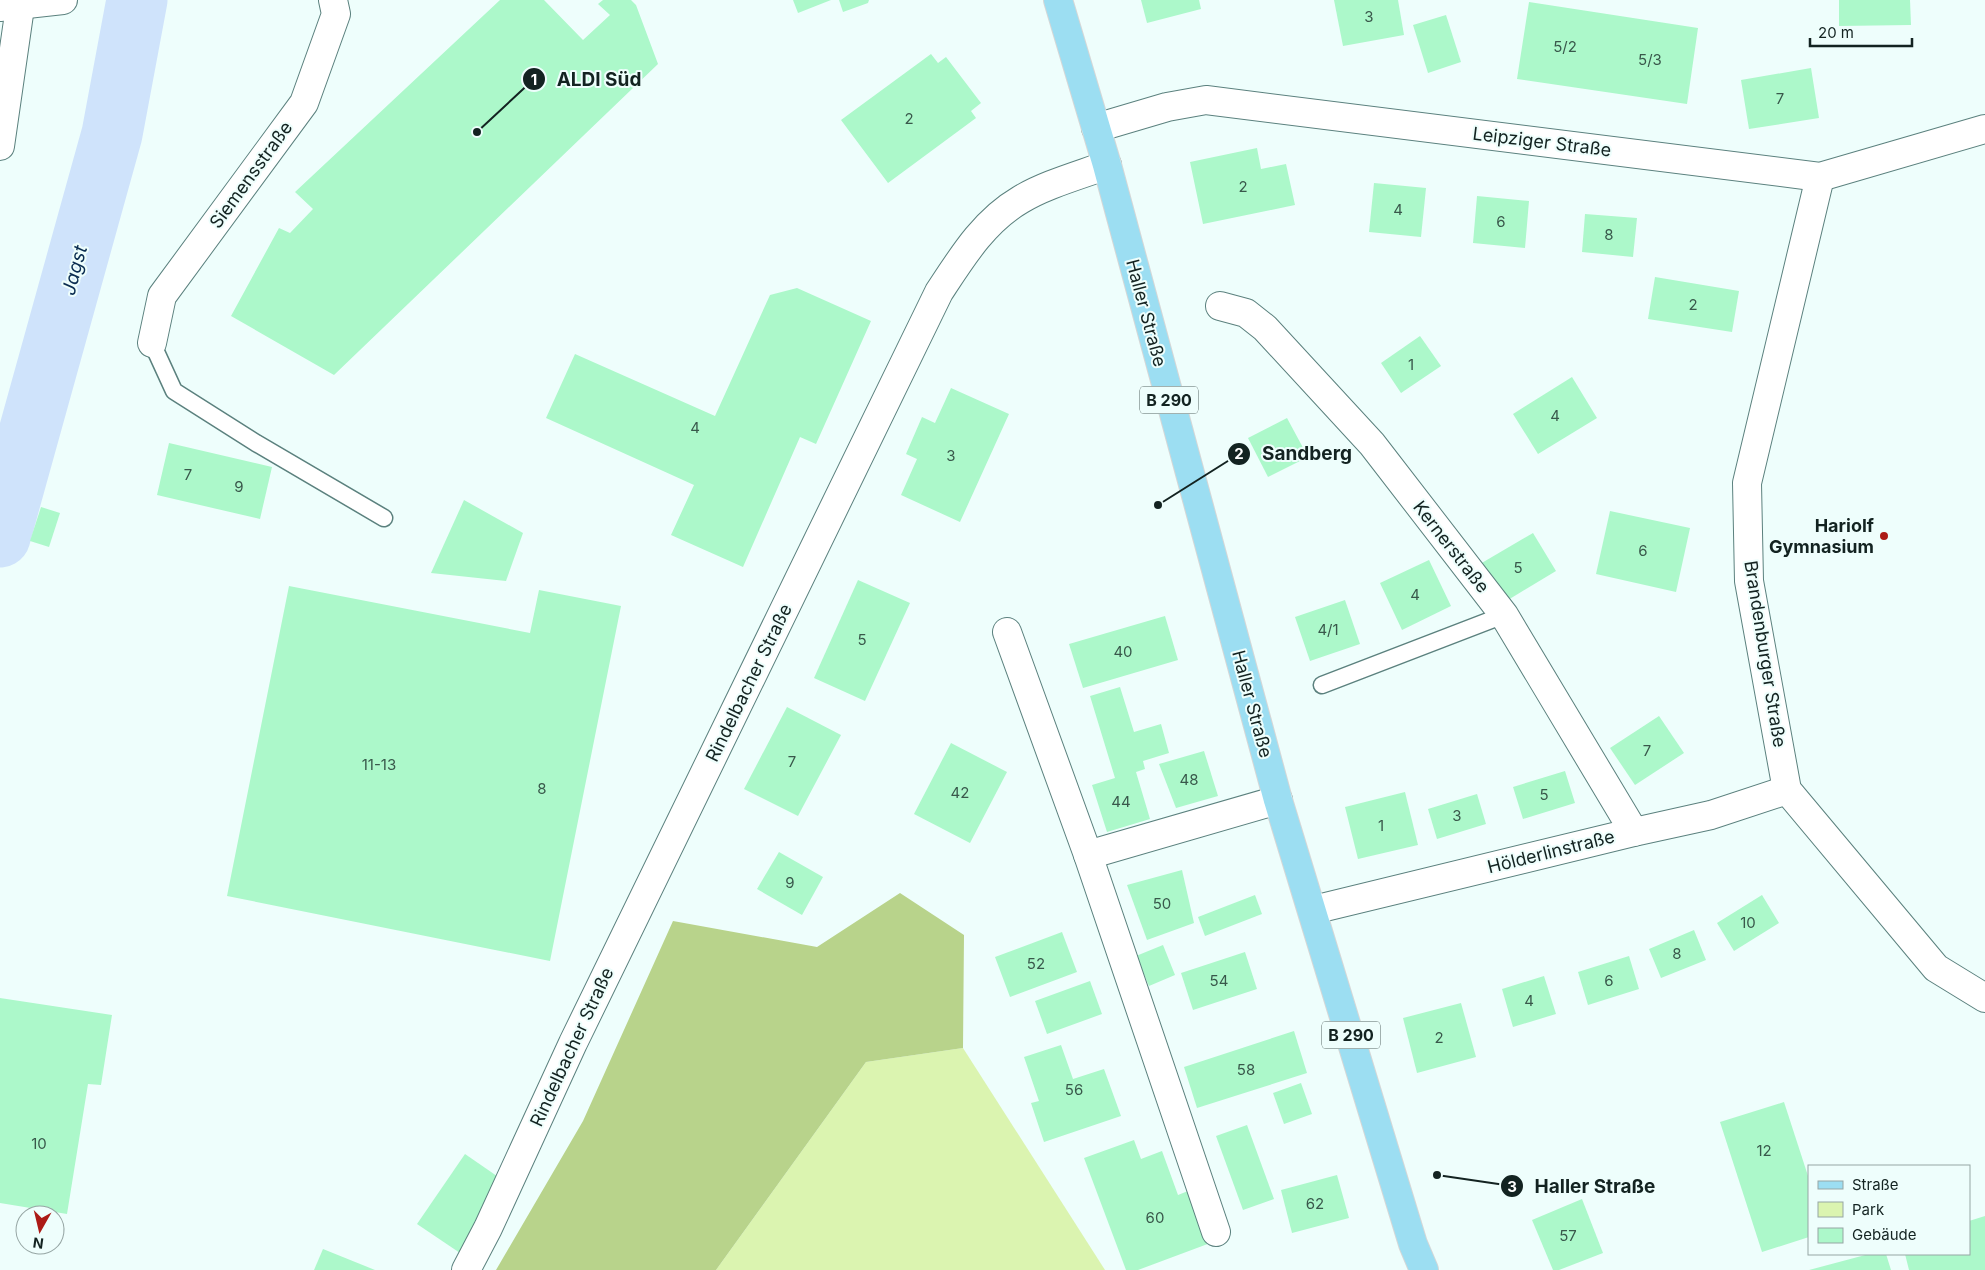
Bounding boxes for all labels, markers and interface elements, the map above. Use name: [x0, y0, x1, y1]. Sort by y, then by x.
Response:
house number: 3: [1364, 7, 1374, 26]
scale bar: [1810, 15, 1912, 47]
text: 20 m: [1818, 23, 1854, 42]
house number: 5/2: [1553, 37, 1577, 56]
house number: 5/3: [1638, 50, 1662, 69]
callout: ALDI Süd: [522, 62, 651, 96]
text: ALDI Süd: [557, 68, 641, 91]
text: 1: [531, 70, 537, 89]
house number: 7: [1776, 89, 1784, 108]
house number: 2: [904, 109, 914, 128]
street label: Siemensstraße: [205, 117, 296, 232]
street label: Leipziger Straße: [1472, 123, 1613, 160]
house number: 2: [1238, 177, 1248, 196]
house number: 4: [1393, 200, 1403, 219]
house number: 6: [1496, 212, 1506, 231]
house number: 8: [1604, 225, 1614, 244]
water label: Jagst: [57, 242, 92, 297]
street label: Haller Straße: [1122, 257, 1171, 369]
house number: 2: [1688, 295, 1698, 314]
house number: 1: [1408, 355, 1414, 374]
road number: B 290: [1140, 386, 1198, 414]
house number: 4: [1550, 406, 1560, 425]
house number: 4: [690, 418, 700, 437]
callout: Sandberg: [1227, 437, 1362, 471]
text: Sandberg: [1262, 442, 1352, 465]
text: 2: [1234, 444, 1244, 463]
house number: 3: [946, 446, 956, 465]
house number: 7: [184, 465, 192, 484]
house number: 9: [234, 477, 244, 496]
street label: Kernerstraße: [1409, 497, 1494, 597]
place label: Hariolf Gymnasium: [1769, 515, 1874, 557]
marker: Hariolf Gymnasium: [1878, 530, 1890, 542]
house number: 6: [1638, 541, 1648, 560]
house number: 5: [1513, 558, 1523, 577]
street label: Brandenburger Straße: [1740, 559, 1791, 749]
house number: 4: [1410, 585, 1420, 604]
street label: Rindelbacher Straße: [701, 600, 796, 765]
house number: 4/1: [1317, 620, 1339, 639]
house number: 5: [857, 630, 867, 649]
house number: 40: [1113, 642, 1133, 661]
street label: Haller Straße: [1228, 648, 1277, 760]
house number: 7: [1643, 741, 1651, 760]
house number: 7: [788, 752, 796, 771]
house number: 11-13: [362, 755, 396, 774]
house number: 48: [1180, 770, 1198, 789]
house number: 8: [537, 779, 547, 798]
house number: 42: [951, 783, 969, 802]
house number: 5: [1539, 785, 1549, 804]
house number: 44: [1111, 792, 1131, 811]
house number: 3: [1452, 806, 1462, 825]
house number: 1: [1378, 816, 1384, 835]
street label: Hölderlinstraße: [1485, 826, 1617, 877]
house number: 9: [785, 873, 795, 892]
house number: 50: [1153, 894, 1171, 913]
house number: 10: [1740, 913, 1756, 932]
house number: 8: [1672, 944, 1682, 963]
house number: 52: [1027, 954, 1045, 973]
street label: Rindelbacher Straße: [525, 964, 618, 1130]
house number: 54: [1210, 971, 1228, 990]
house number: 6: [1604, 971, 1614, 990]
house number: 4: [1524, 991, 1534, 1010]
road number: B 290: [1322, 1022, 1380, 1048]
house number: 2: [1434, 1028, 1444, 1047]
house number: 58: [1237, 1060, 1255, 1079]
house number: 56: [1065, 1080, 1083, 1099]
house number: 10: [31, 1134, 47, 1153]
house number: 12: [1756, 1141, 1772, 1160]
legend: [1808, 1165, 1970, 1255]
callout: Haller Straße: [1499, 1169, 1665, 1203]
text: Haller Straße: [1535, 1175, 1655, 1198]
text: Straße: [1852, 1175, 1899, 1194]
text: 3: [1507, 1177, 1517, 1196]
house number: 62: [1306, 1194, 1324, 1213]
text: Park: [1852, 1200, 1885, 1219]
north arrow: [15, 1205, 65, 1255]
house number: 60: [1146, 1208, 1164, 1227]
text: Gebäude: [1852, 1225, 1917, 1244]
house number: 57: [1559, 1226, 1577, 1245]
text: N: [32, 1234, 45, 1253]

